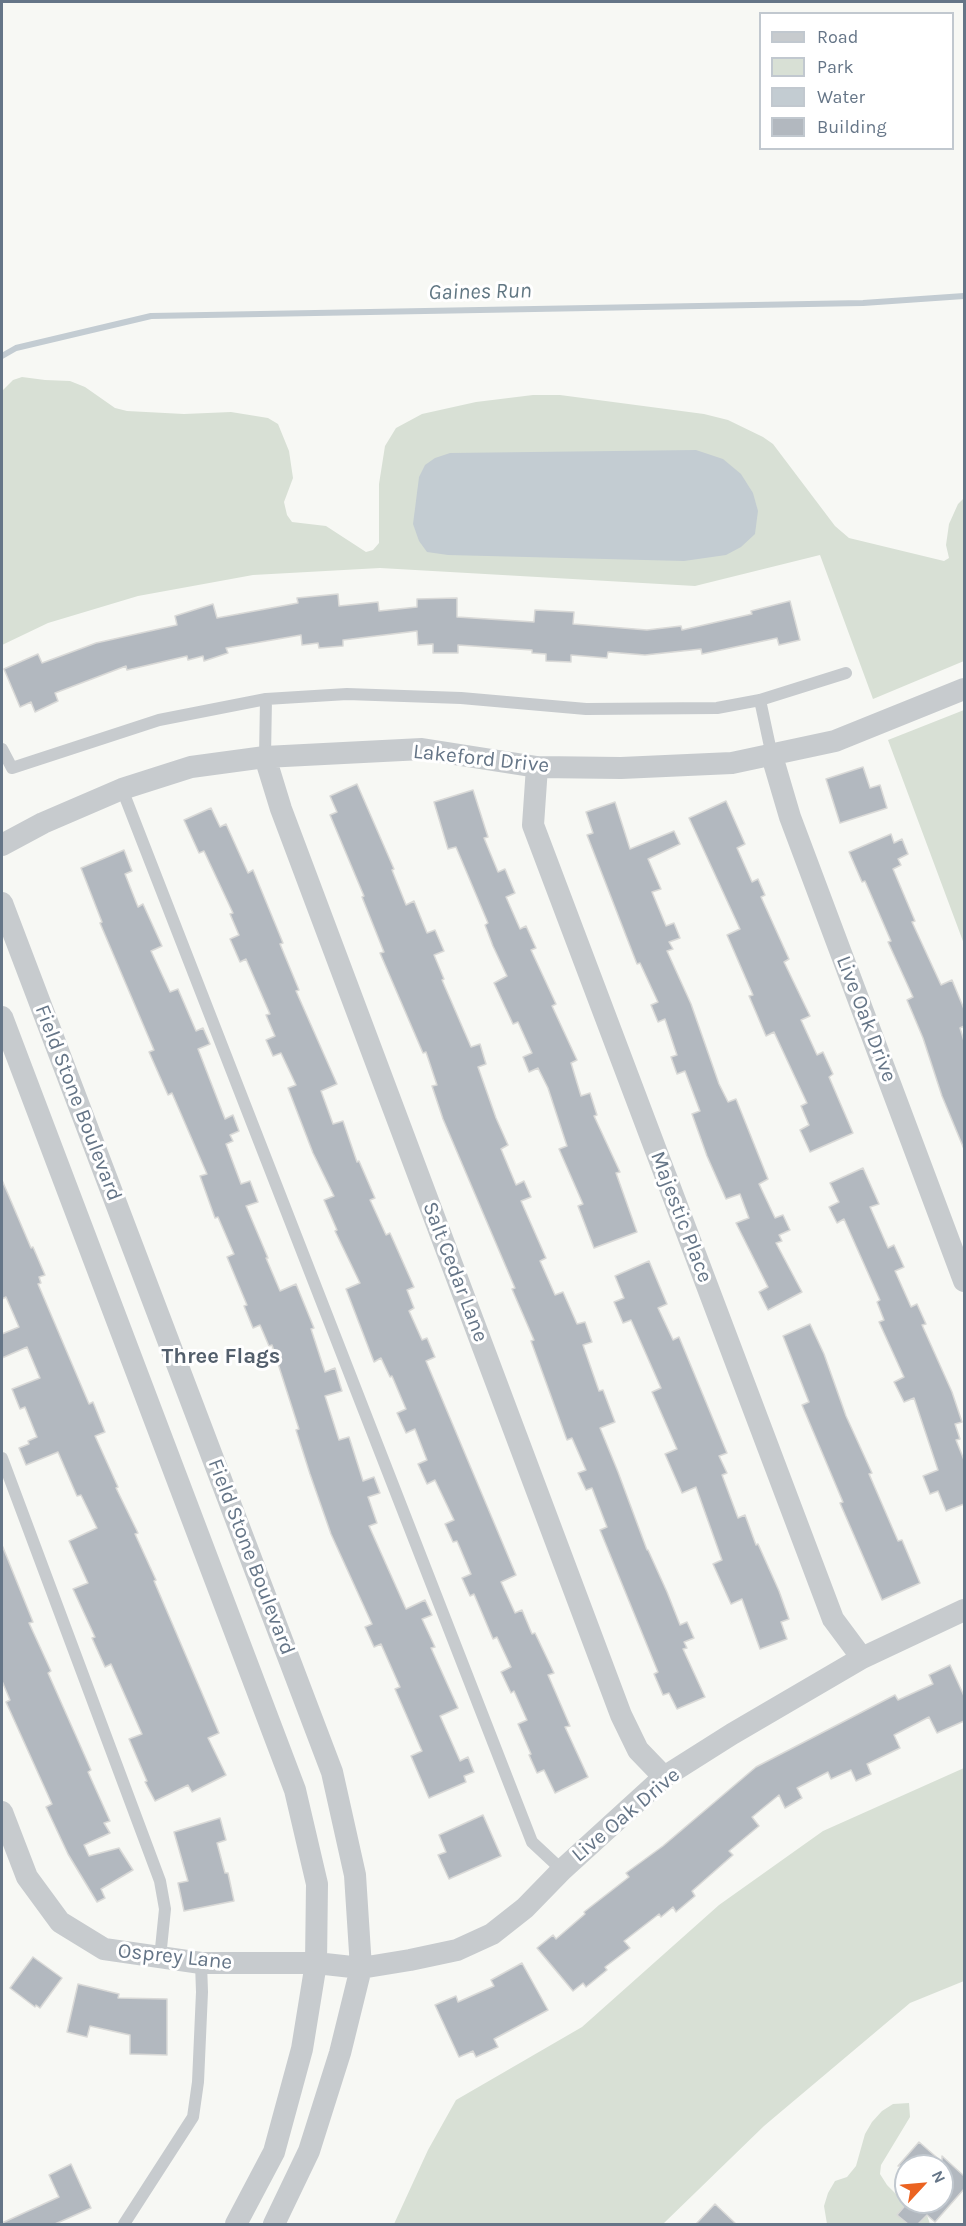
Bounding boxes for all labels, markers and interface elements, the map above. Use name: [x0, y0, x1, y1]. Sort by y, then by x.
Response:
legend: [759, 12, 954, 150]
text: Road: [817, 26, 858, 48]
text: Park: [817, 56, 854, 78]
text: Water: [817, 86, 865, 108]
text: Building: [817, 116, 887, 138]
water label: Gaines Run: [428, 278, 532, 306]
street label: Lakeford Drive: [412, 739, 550, 779]
street label: Live Oak Drive: [830, 952, 902, 1086]
street label: Field Stone Boulevard: [29, 1001, 127, 1205]
street label: Majestic Place: [644, 1148, 718, 1286]
street label: Salt Cedar Lane: [417, 1198, 493, 1346]
district label: Three Flags: [162, 1344, 280, 1370]
street label: Field Stone Boulevard: [202, 1455, 300, 1659]
street label: Live Oak Drive: [567, 1762, 685, 1868]
street label: Osprey Lane: [117, 1938, 233, 1976]
north arrow: [894, 2154, 954, 2214]
text: N: [928, 2167, 950, 2186]

